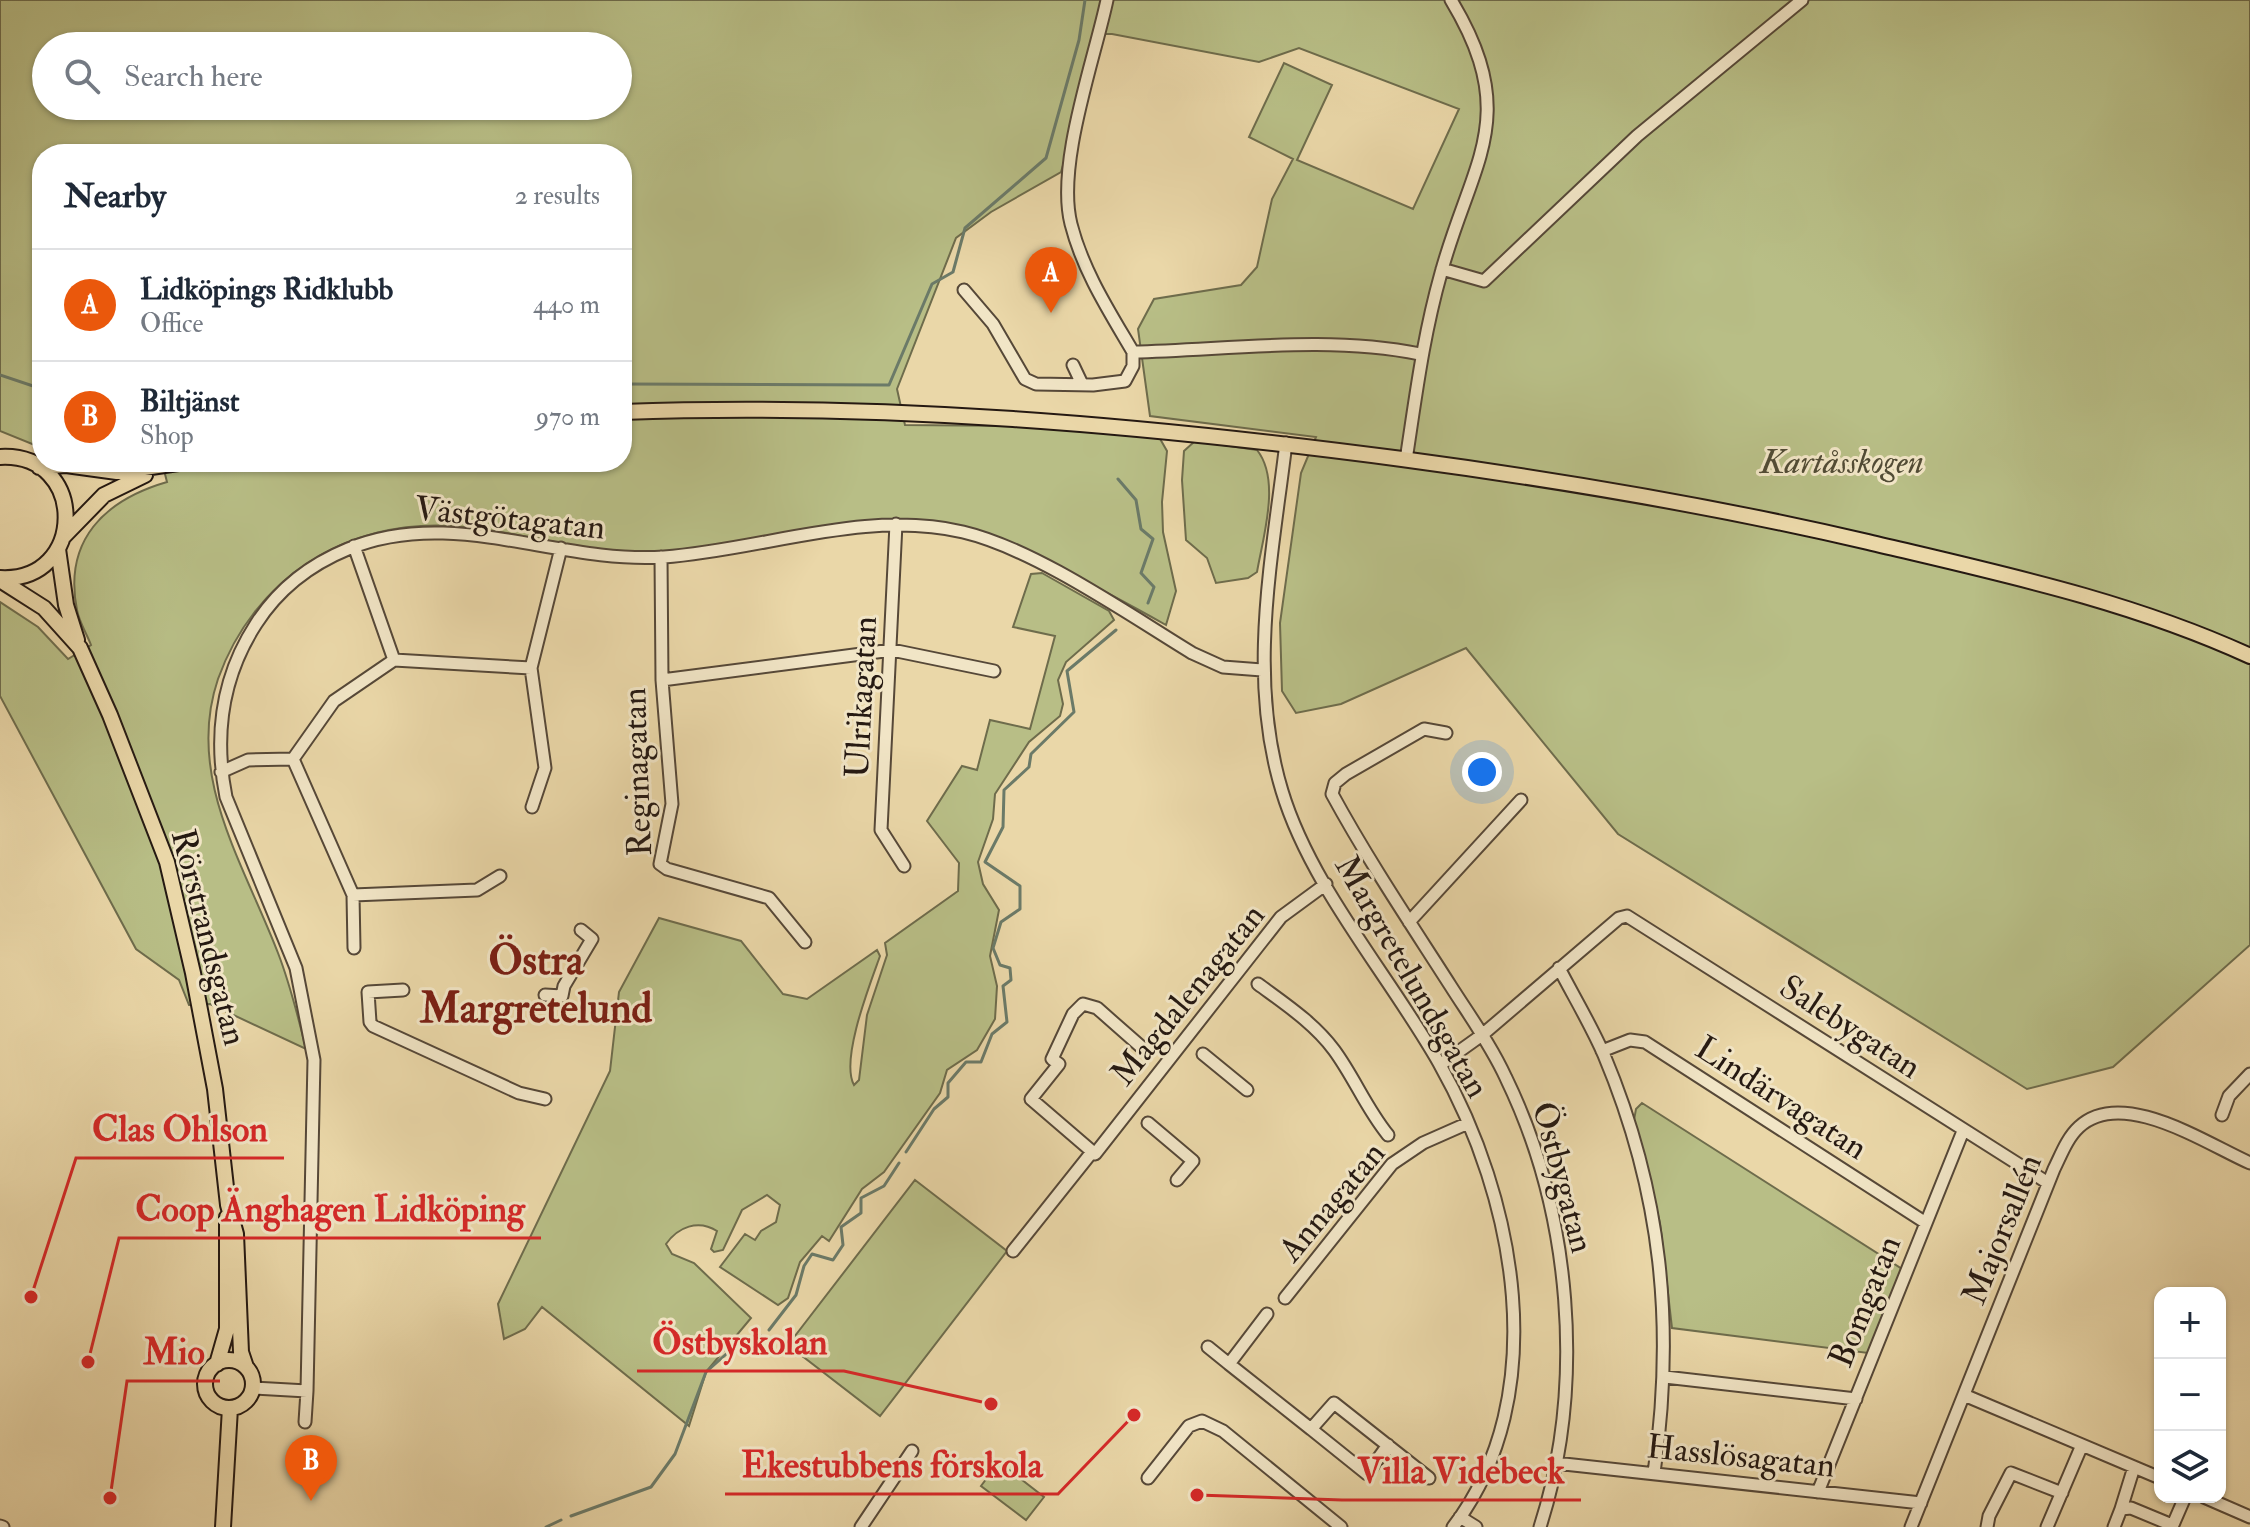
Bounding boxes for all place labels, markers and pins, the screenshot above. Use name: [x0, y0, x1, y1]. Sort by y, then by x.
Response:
pin: A: [1025, 247, 1077, 313]
callout: Clas Ohlson: [76, 1098, 284, 1158]
callout: Coop Änghagen Lidköping: [119, 1178, 541, 1238]
callout: Östbyskolan: [637, 1311, 844, 1371]
callout: Mio: [127, 1321, 220, 1381]
callout: Ekestubbens förskola: [725, 1434, 1058, 1494]
pin: B: [285, 1435, 337, 1501]
callout: Villa Videbeck: [1342, 1440, 1581, 1500]

